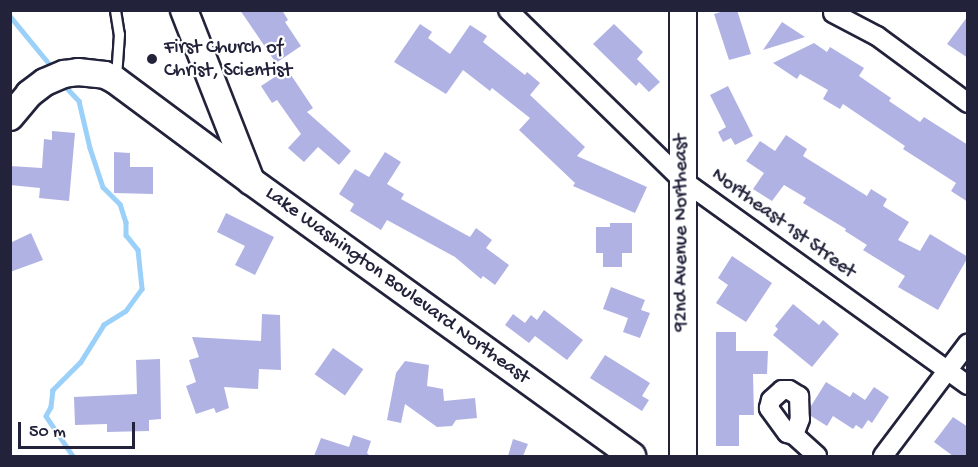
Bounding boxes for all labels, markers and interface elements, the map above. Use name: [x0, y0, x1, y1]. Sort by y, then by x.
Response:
place label: First Church of Christ, Scientist: [164, 36, 292, 83]
marker: First Church of Christ, Scientist: [145, 52, 159, 66]
street label: 92nd Avenue Northeast: [670, 134, 694, 332]
street label: Northeast 1st Street: [706, 164, 860, 284]
street label: Lake Washington Boulevard Northeast: [260, 182, 534, 390]
scale bar: [21, 410, 138, 448]
text: 50 m: [29, 422, 66, 443]

